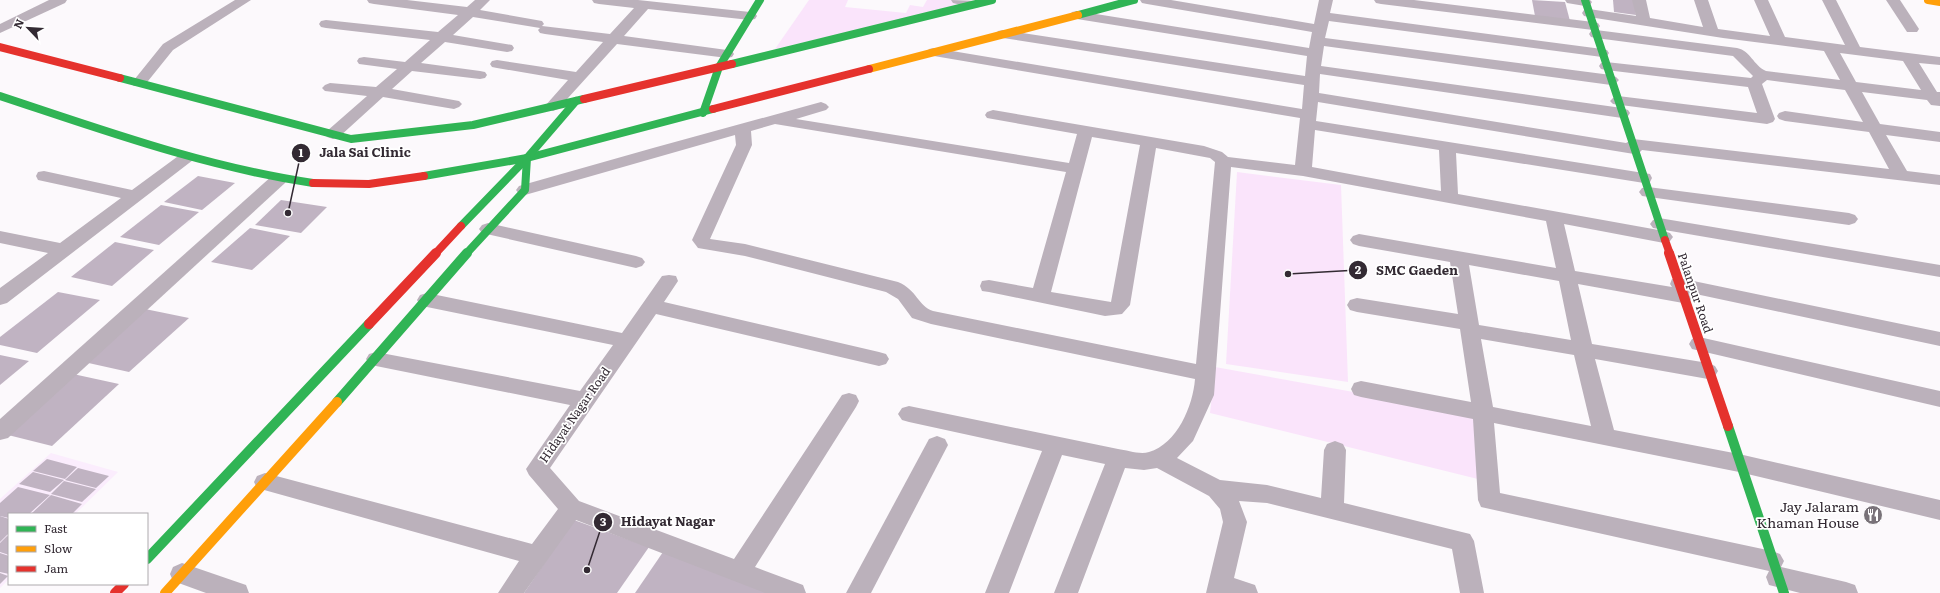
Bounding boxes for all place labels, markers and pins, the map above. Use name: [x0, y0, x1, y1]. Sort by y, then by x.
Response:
callout: Jala Sai Clinic: [291, 140, 418, 165]
callout: SMC Gaeden: [1348, 258, 1466, 283]
place label: Jay Jalaram Khaman House: [1757, 496, 1859, 532]
restaurant icon: Jay Jalaram Khaman House: [1862, 504, 1884, 526]
callout: Hidayat Nagar: [593, 509, 723, 534]

